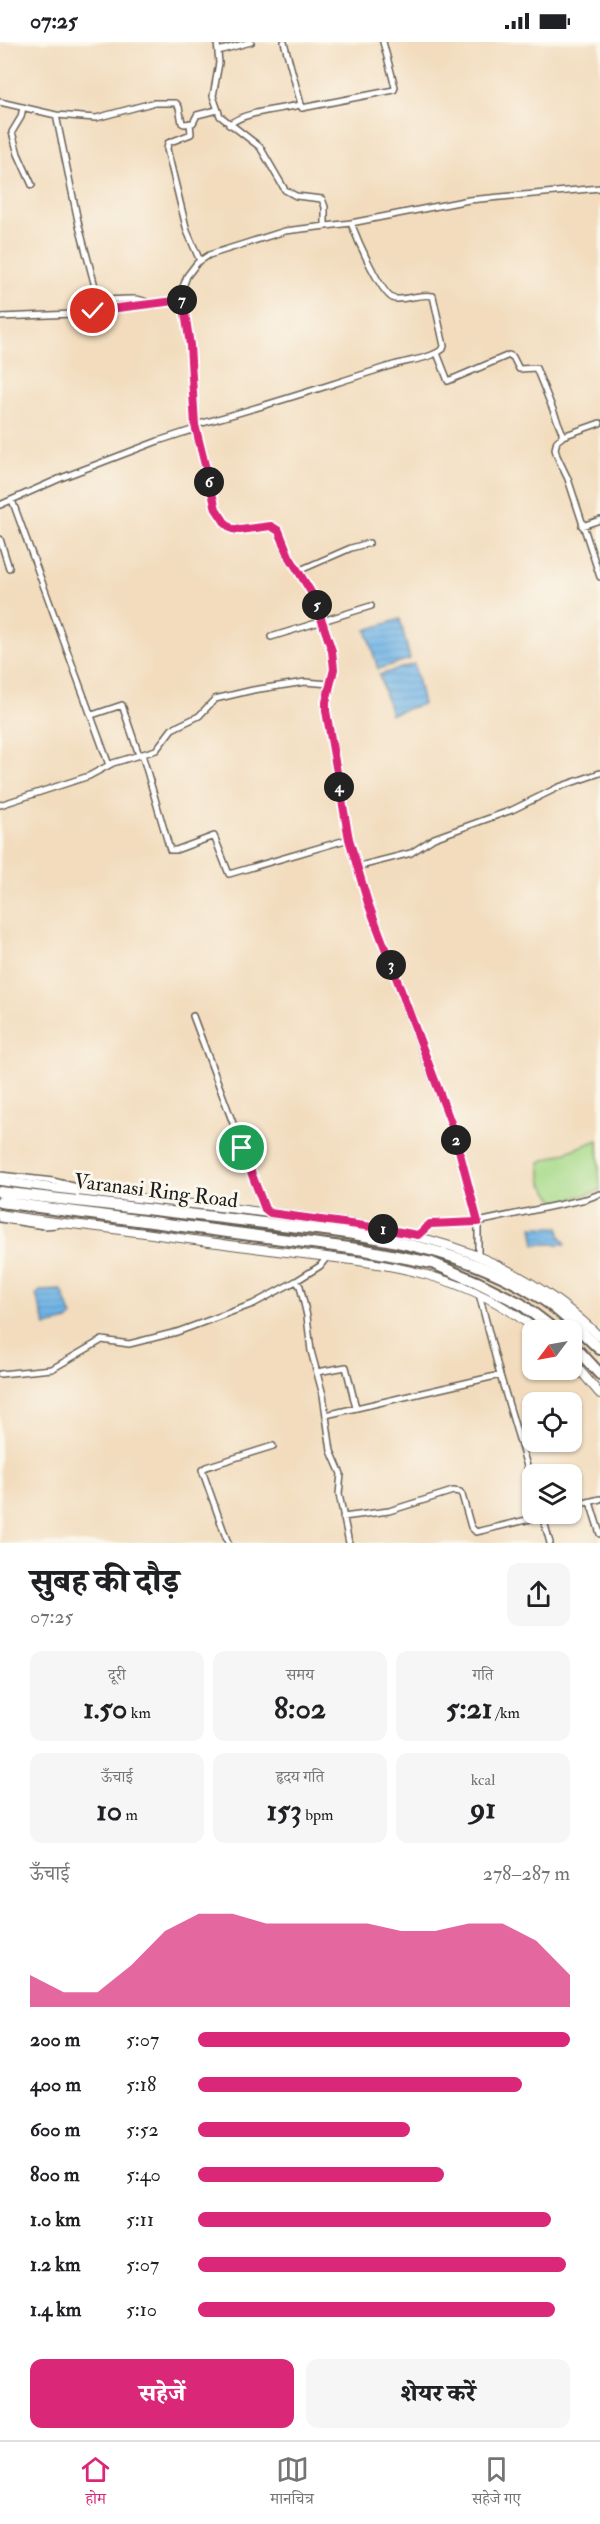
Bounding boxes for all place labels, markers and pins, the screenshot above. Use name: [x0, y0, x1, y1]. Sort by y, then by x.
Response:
pin: [67, 285, 118, 336]
pin: 7: [167, 285, 197, 315]
pin: 6: [194, 467, 224, 497]
pin: 5: [302, 590, 332, 620]
pin: 4: [324, 772, 354, 802]
pin: 3: [376, 950, 406, 980]
pin: [216, 1122, 267, 1173]
pin: 2: [441, 1125, 471, 1155]
pin: 1: [368, 1214, 398, 1244]

